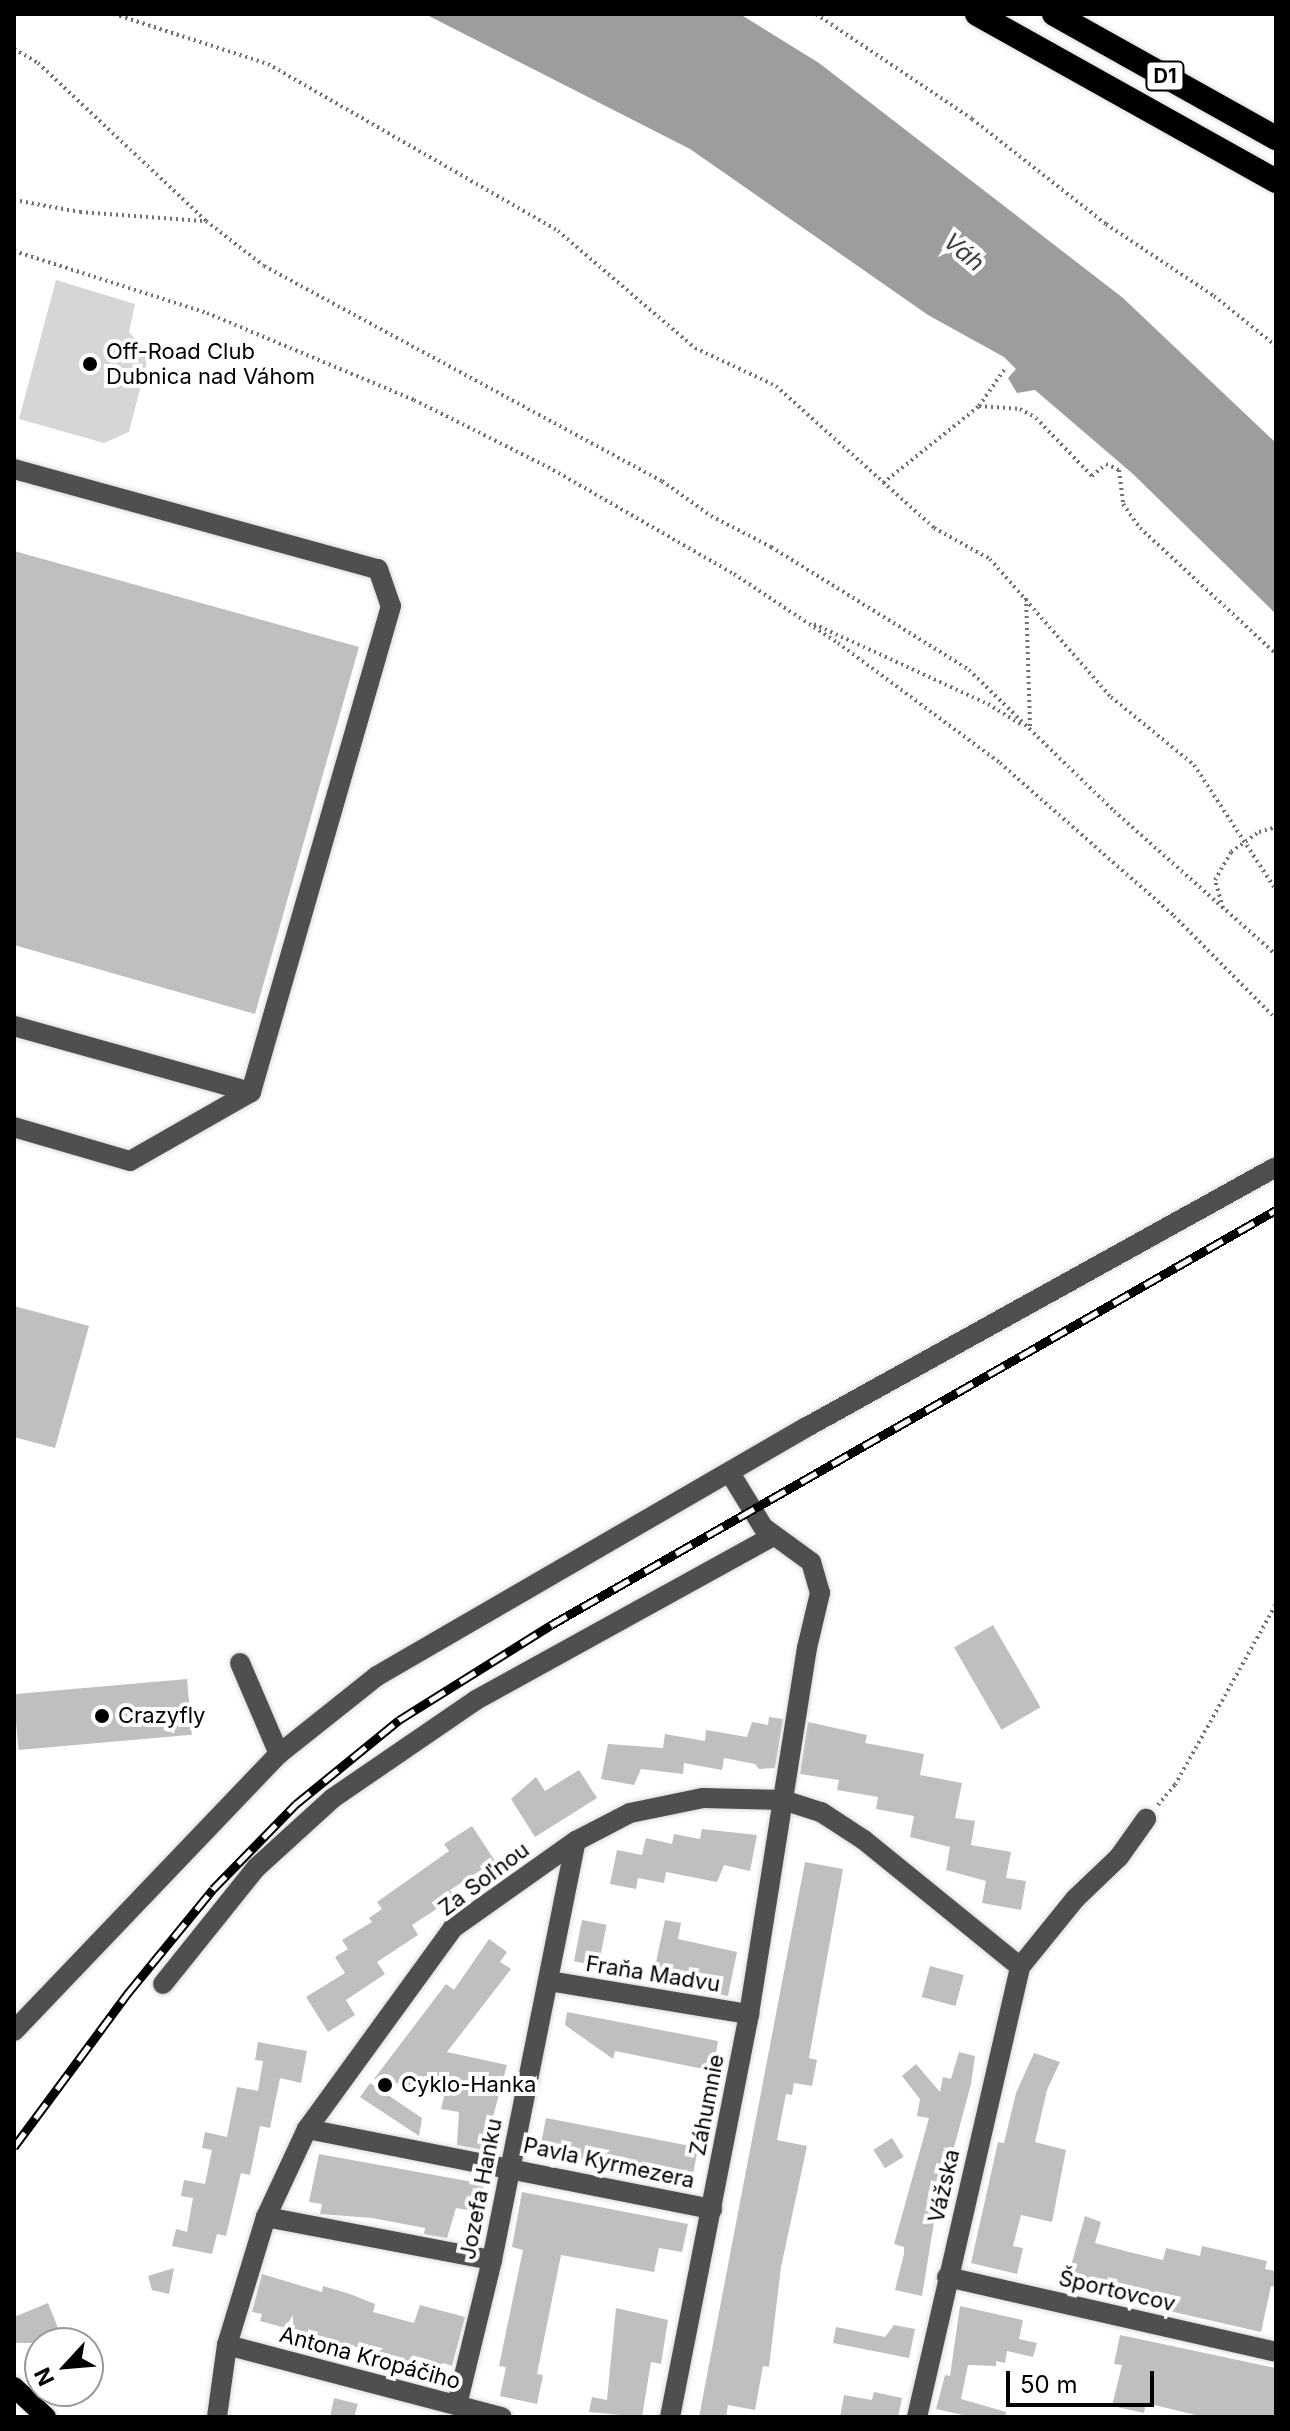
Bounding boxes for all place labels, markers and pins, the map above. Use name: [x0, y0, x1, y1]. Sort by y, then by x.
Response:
place label: Off-Road Club Dubnica nad Váhom: [106, 338, 315, 390]
marker: Off-Road Club Dubnica nad Váhom: [81, 355, 99, 373]
place label: Crazyfly: [118, 1703, 205, 1729]
marker: Crazyfly: [93, 1707, 111, 1725]
place label: Cyklo-Hanka: [401, 2072, 536, 2098]
marker: Cyklo-Hanka: [376, 2076, 394, 2094]

